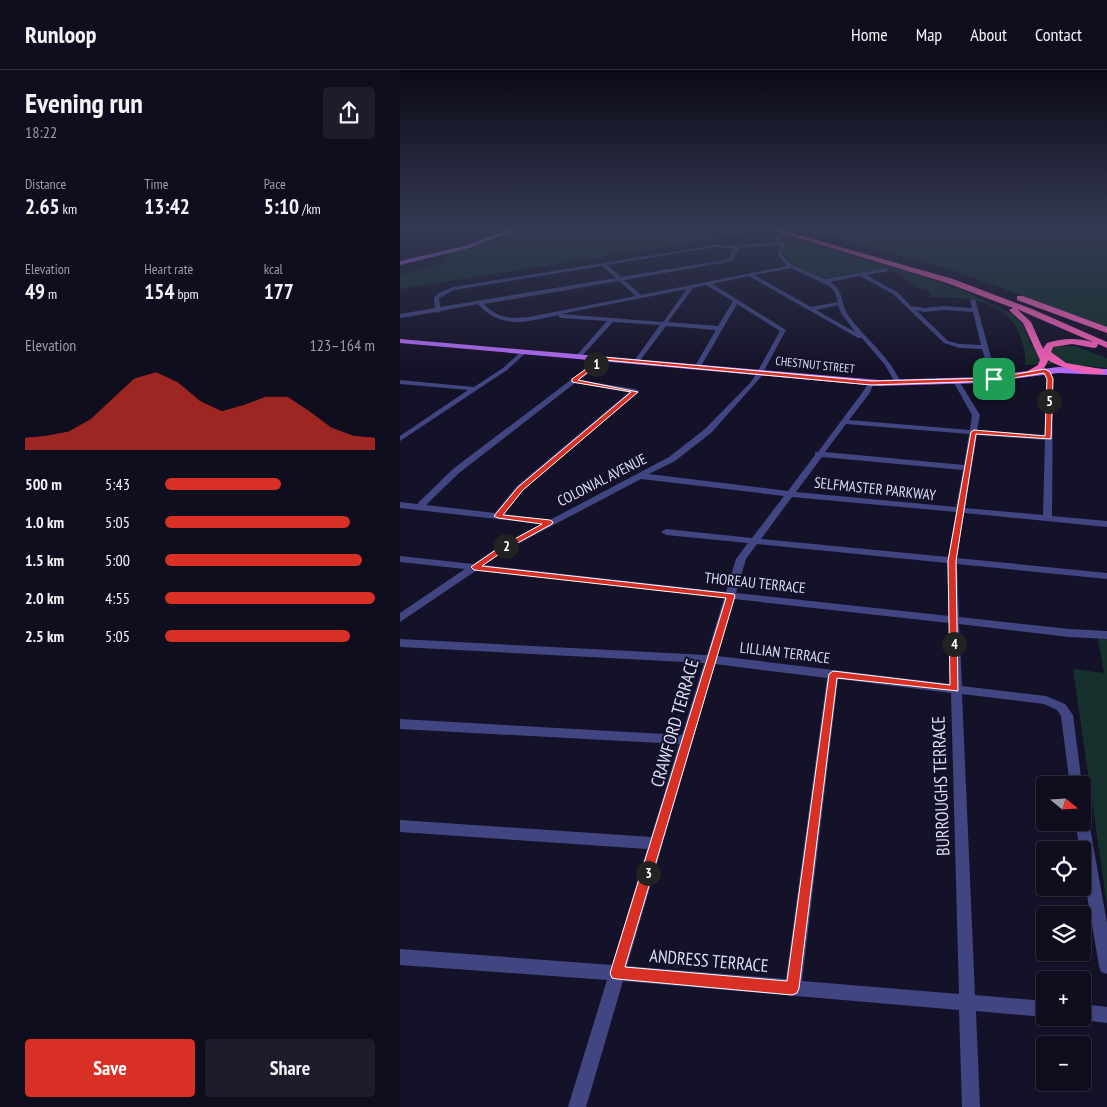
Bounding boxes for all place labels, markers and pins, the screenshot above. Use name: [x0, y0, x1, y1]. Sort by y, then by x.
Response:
pin: 1: [584, 352, 608, 376]
pin: [973, 358, 1015, 400]
pin: 5: [1036, 388, 1062, 414]
pin: 2: [494, 534, 518, 558]
pin: 4: [942, 632, 966, 656]
pin: 3: [636, 860, 660, 886]

